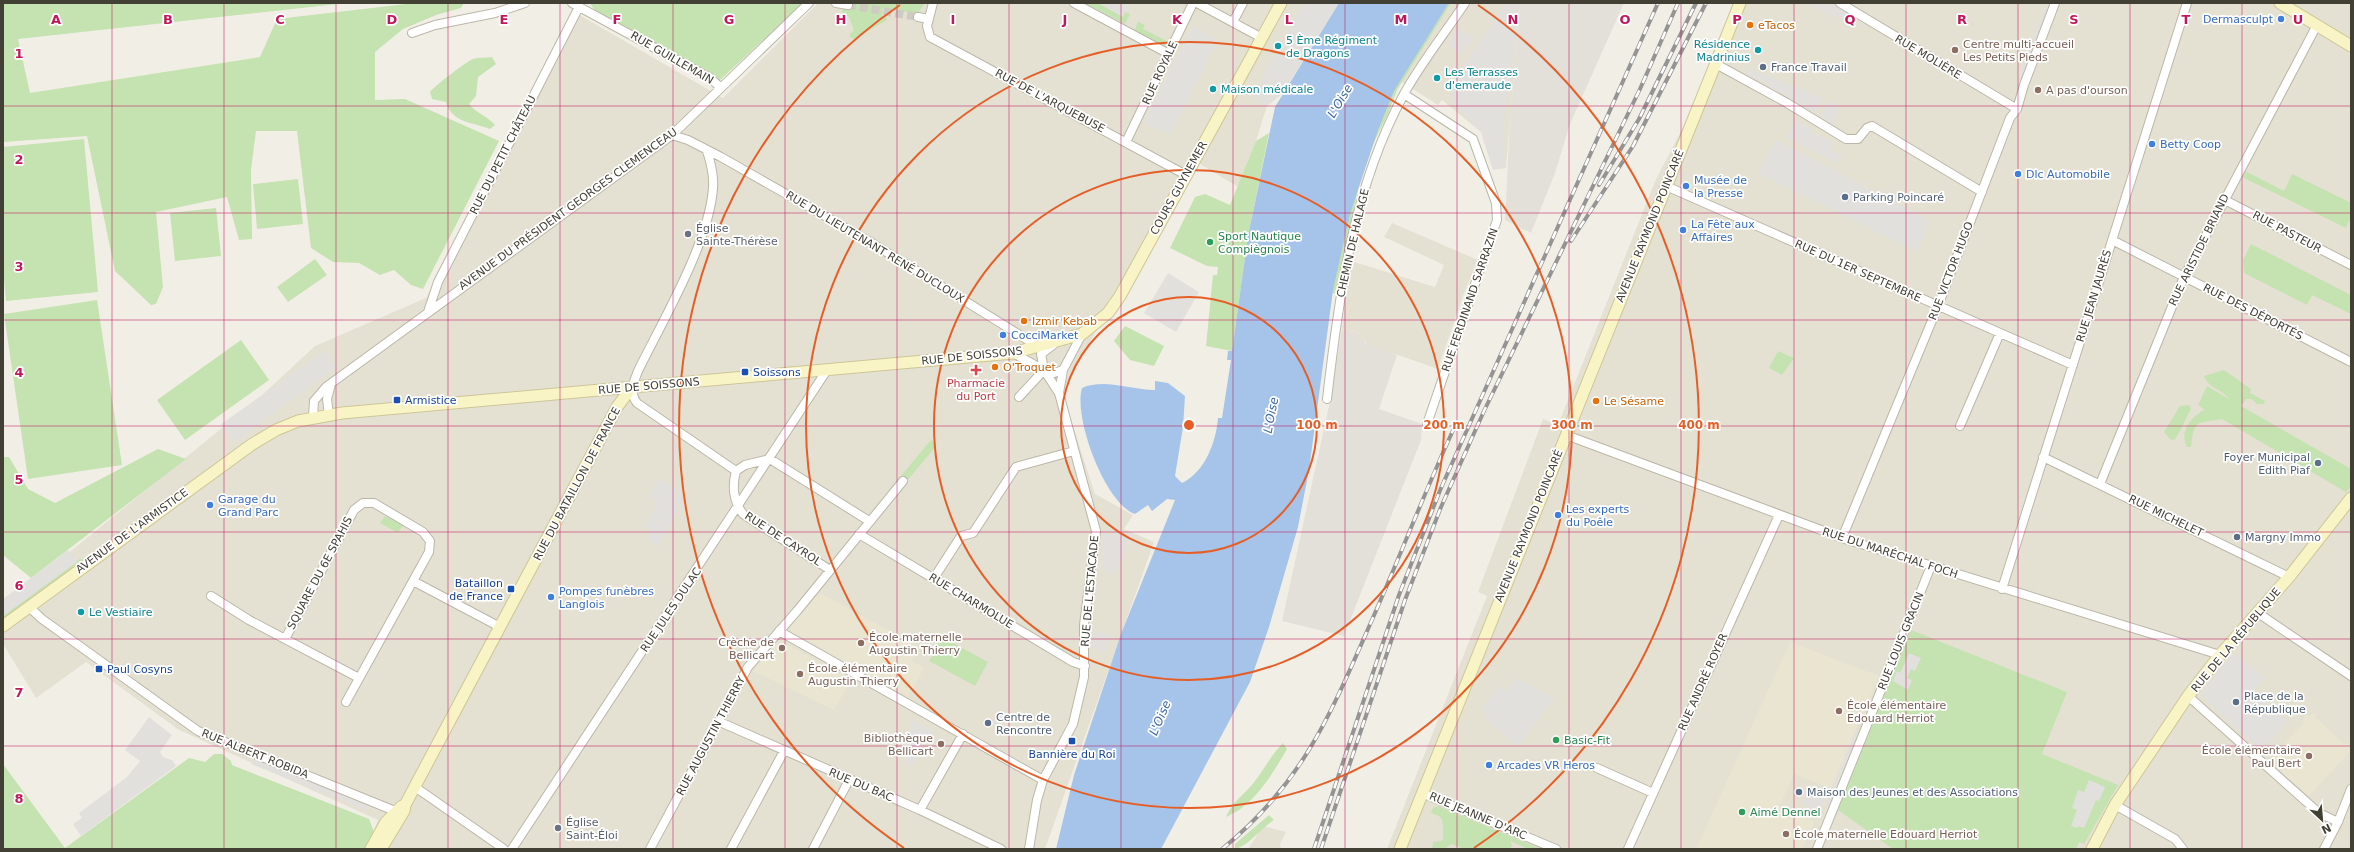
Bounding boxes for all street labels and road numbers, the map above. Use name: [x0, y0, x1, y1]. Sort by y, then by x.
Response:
street label: RUE GUILLEMAIN: [628, 29, 716, 87]
street label: RUE MOLIÈRE: [1892, 32, 1964, 82]
street label: RUE ROYALE: [1140, 39, 1180, 107]
street label: RUE DE L'ARQUEBUSE: [993, 66, 1107, 136]
street label: RUE DU PETIT CHÂTEAU: [467, 93, 539, 217]
street label: AVENUE DU PRÉSIDENT GEORGES CLEMENCEAU: [456, 125, 680, 293]
street label: COURS GUYNEMER: [1148, 139, 1210, 237]
street label: AVENUE RAYMOND POINCARÉ: [1613, 148, 1687, 304]
street label: CHEMIN DE HALAGE: [1334, 187, 1372, 299]
street label: RUE DU LIEUTENANT RENÉ DUCLOUX: [783, 188, 967, 306]
street label: RUE ARISTIDE BRIAND: [2166, 192, 2232, 308]
street label: RUE PASTEUR: [2250, 208, 2324, 256]
street label: RUE VICTOR HUGO: [1926, 220, 1976, 322]
street label: RUE FERDINAND SARRAZIN: [1439, 227, 1501, 373]
street label: RUE DU 1ER SEPTEMBRE: [1793, 237, 1923, 305]
street label: RUE JEAN JAURÈS: [2074, 248, 2114, 344]
street label: RUE DES DÉPORTÉS: [2201, 281, 2305, 343]
street label: RUE DE SOISSONS: [921, 344, 1023, 368]
street label: RUE DE SOISSONS: [598, 375, 700, 397]
street label: RUE DU BATAILLON DE FRANCE: [531, 405, 623, 563]
street label: AVENUE RAYMOND POINCARÉ: [1492, 448, 1566, 604]
street label: AVENUE DE L'ARMISTICE: [73, 486, 191, 576]
street label: RUE MICHELET: [2126, 492, 2206, 540]
street label: RUE DE CAYROL: [742, 509, 824, 569]
street label: SQUARE DU 6E SPAHIS: [285, 514, 355, 632]
street label: RUE DU MARÉCHAL FOCH: [1821, 525, 1959, 581]
street label: RUE DE L'ESTACADE: [1079, 535, 1101, 647]
street label: RUE JULES DULAC: [638, 565, 704, 655]
street label: RUE CHARMOLUE: [927, 571, 1016, 631]
street label: RUE DE LA RÉPUBLIQUE: [2188, 585, 2284, 695]
street label: RUE LOUIS GRACIN: [1875, 590, 1927, 692]
street label: RUE ANDRÉ ROYER: [1676, 631, 1731, 733]
street label: RUE AUGUSTIN THIERRY: [674, 674, 748, 798]
street label: RUE ALBERT ROBIDA: [200, 727, 311, 782]
street label: RUE DU BAC: [827, 766, 895, 805]
street label: RUE JEANNE D'ARC: [1427, 790, 1529, 843]

